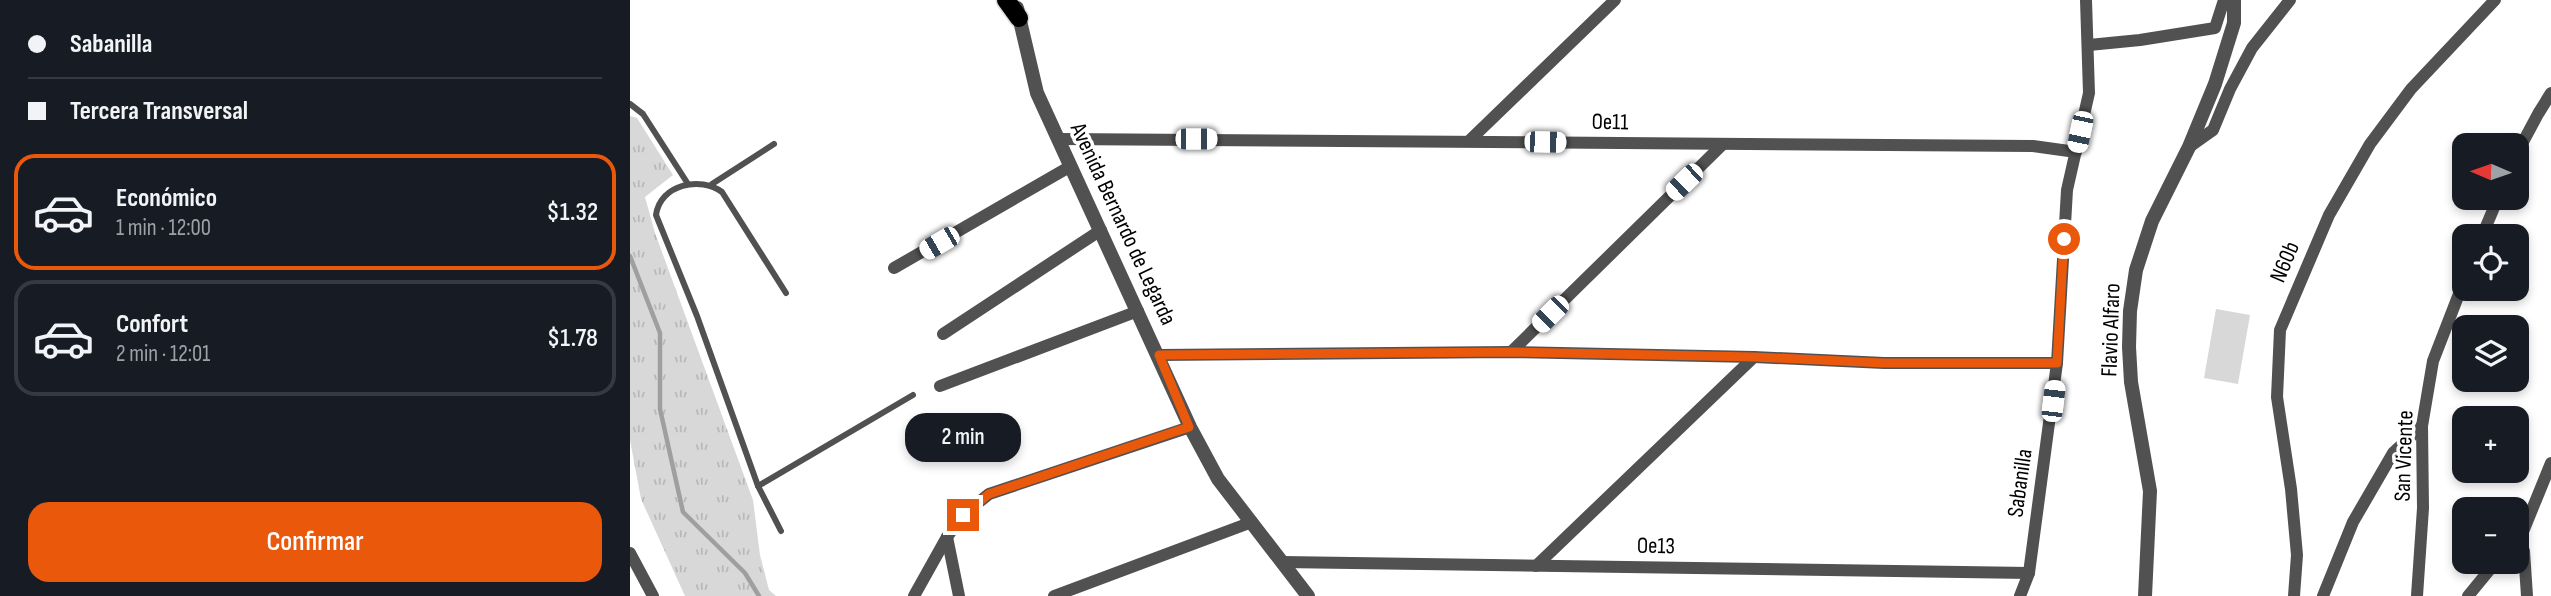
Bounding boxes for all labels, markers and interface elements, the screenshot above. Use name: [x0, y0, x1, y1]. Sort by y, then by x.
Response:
text: Sabanilla: [70, 29, 152, 60]
text: Tercera Transversal: [70, 96, 248, 127]
street label: Oe11: [1591, 108, 1629, 136]
car: [2066, 109, 2095, 155]
street label: Avenida Bernardo de Legarda: [1063, 117, 1182, 330]
car: [1176, 129, 1218, 150]
car: [1524, 131, 1567, 153]
north arrow: [2452, 133, 2529, 210]
map controls: [2452, 133, 2529, 574]
car: [1662, 160, 1707, 204]
icon: car: [32, 181, 95, 244]
text: Económico: [116, 183, 217, 214]
text: $1.32: [546, 197, 598, 228]
text: 1 min · 12:00: [116, 214, 211, 242]
car: [916, 223, 963, 263]
route start: [2048, 223, 2080, 255]
button: locate: [2452, 224, 2529, 301]
street label: N60b: [2264, 237, 2306, 287]
street label: Flavio Alfaro: [2095, 283, 2127, 377]
car: [1528, 292, 1573, 336]
icon: car: [32, 307, 95, 370]
text: Confort: [116, 309, 188, 340]
button: layers: [2452, 315, 2529, 392]
text: $1.78: [547, 323, 598, 354]
text: 2 min · 12:01: [116, 340, 210, 368]
car: [2041, 379, 2066, 423]
button: +: [2452, 406, 2529, 483]
street label: San Vicente: [2388, 410, 2420, 502]
callout: 2 min: [905, 414, 1021, 462]
text: 2 min: [941, 423, 985, 451]
street label: Sabanilla: [2001, 447, 2039, 519]
button: −: [2452, 497, 2529, 574]
route end: [947, 499, 979, 531]
button: Confirmar: [28, 502, 602, 582]
street label: Oe13: [1637, 532, 1675, 560]

